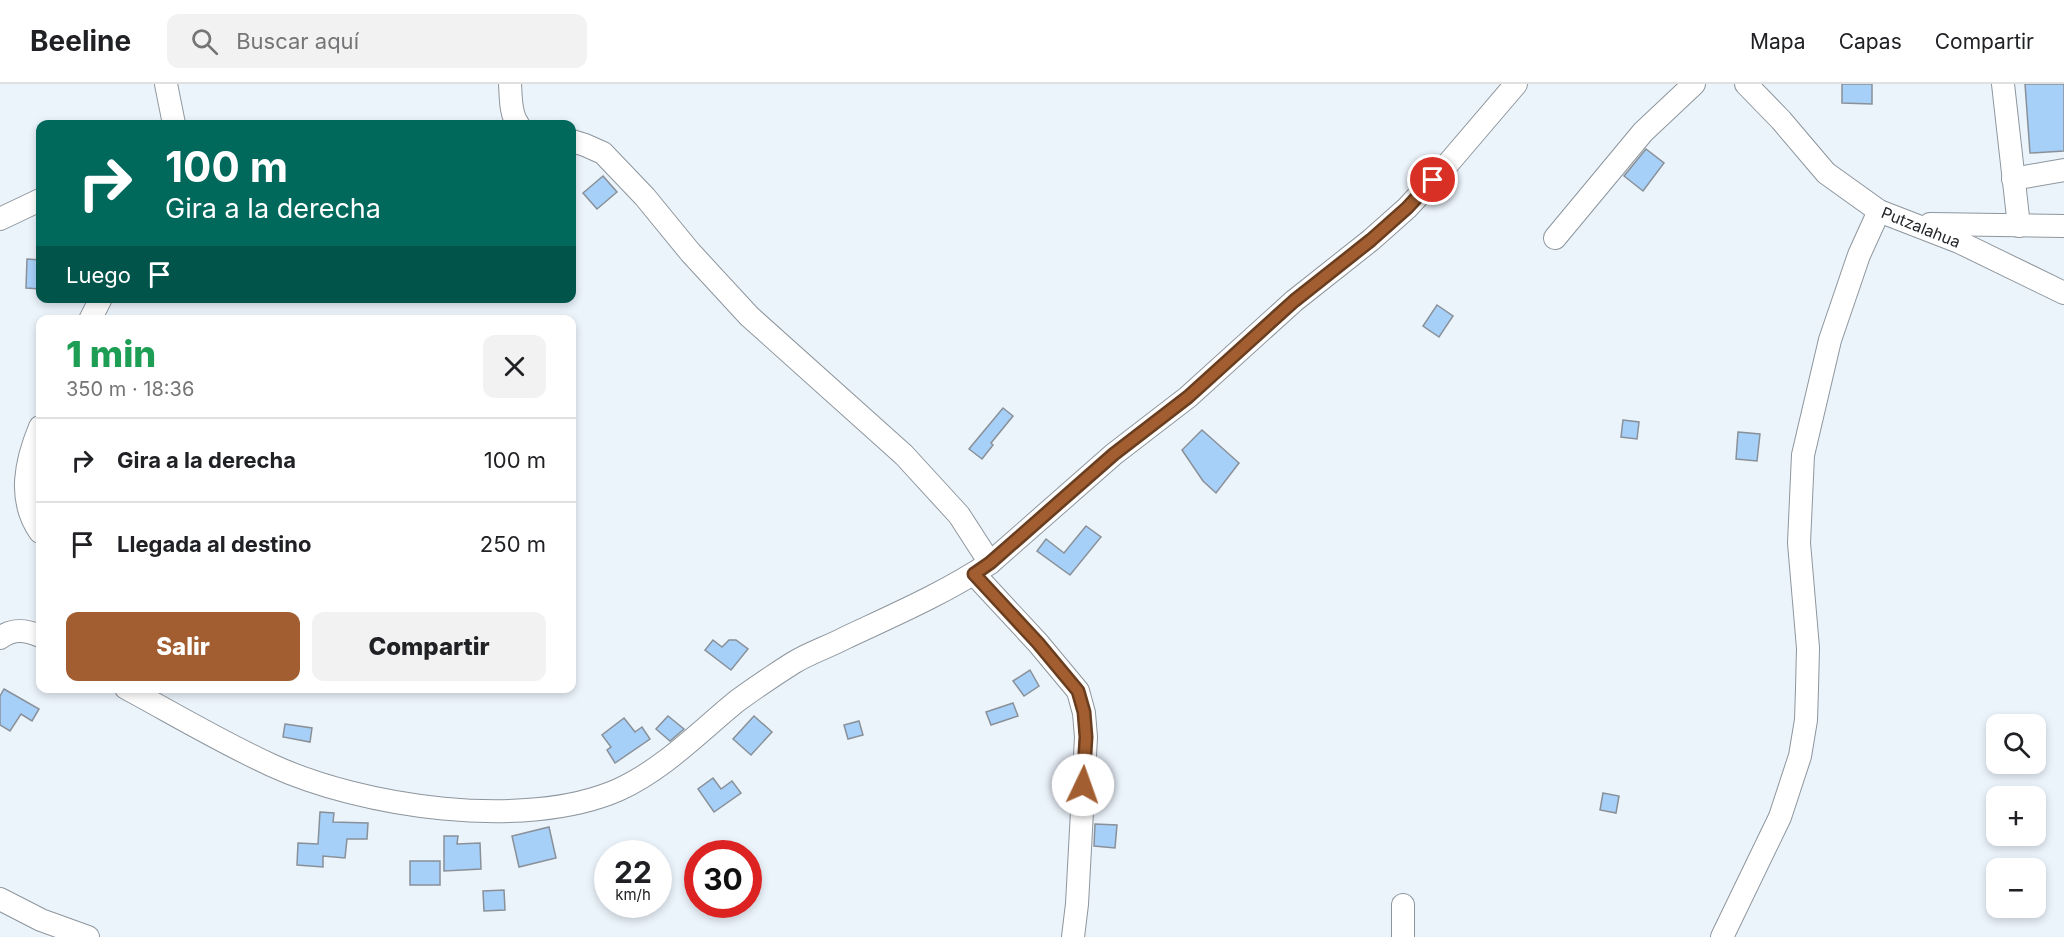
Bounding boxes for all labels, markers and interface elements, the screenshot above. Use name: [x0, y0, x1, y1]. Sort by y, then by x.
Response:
search box: [167, 14, 587, 68]
text: Beeline: [30, 24, 131, 58]
icon: search: [188, 25, 221, 58]
text: Buscar aquí: [236, 28, 359, 54]
text: Mapa: [1750, 29, 1806, 54]
text: Capas: [1839, 29, 1902, 54]
text: Compartir: [1935, 29, 2034, 54]
text: 100 m: [165, 141, 288, 192]
icon: right: [66, 144, 144, 222]
pin: [1407, 154, 1458, 205]
icon: arrive: [1416, 163, 1449, 196]
text: Gira a la derecha: [165, 192, 381, 225]
street label: Putzalahua: [1879, 202, 1963, 252]
icon: arrive: [143, 258, 176, 291]
text: Luego: [66, 262, 131, 288]
text: 1 min: [66, 332, 156, 376]
button: close: [483, 335, 546, 398]
text: 350 m · 18:36: [66, 377, 194, 401]
icon: right: [66, 444, 99, 477]
text: Gira a la derecha: [117, 447, 296, 473]
text: 100 m: [484, 447, 546, 473]
icon: arrive: [66, 528, 99, 561]
text: Llegada al destino: [117, 531, 311, 557]
text: 250 m: [480, 531, 546, 557]
button: Salir: [66, 612, 300, 681]
button: Compartir: [312, 612, 546, 681]
map controls: [1986, 714, 2046, 918]
button: search: [1986, 714, 2046, 774]
position arrow: [1051, 753, 1115, 817]
button: +: [1986, 786, 2046, 846]
speed limit sign: 30: [684, 840, 762, 918]
text: 22: [614, 854, 652, 890]
button: −: [1986, 858, 2046, 918]
text: km/h: [615, 885, 651, 904]

